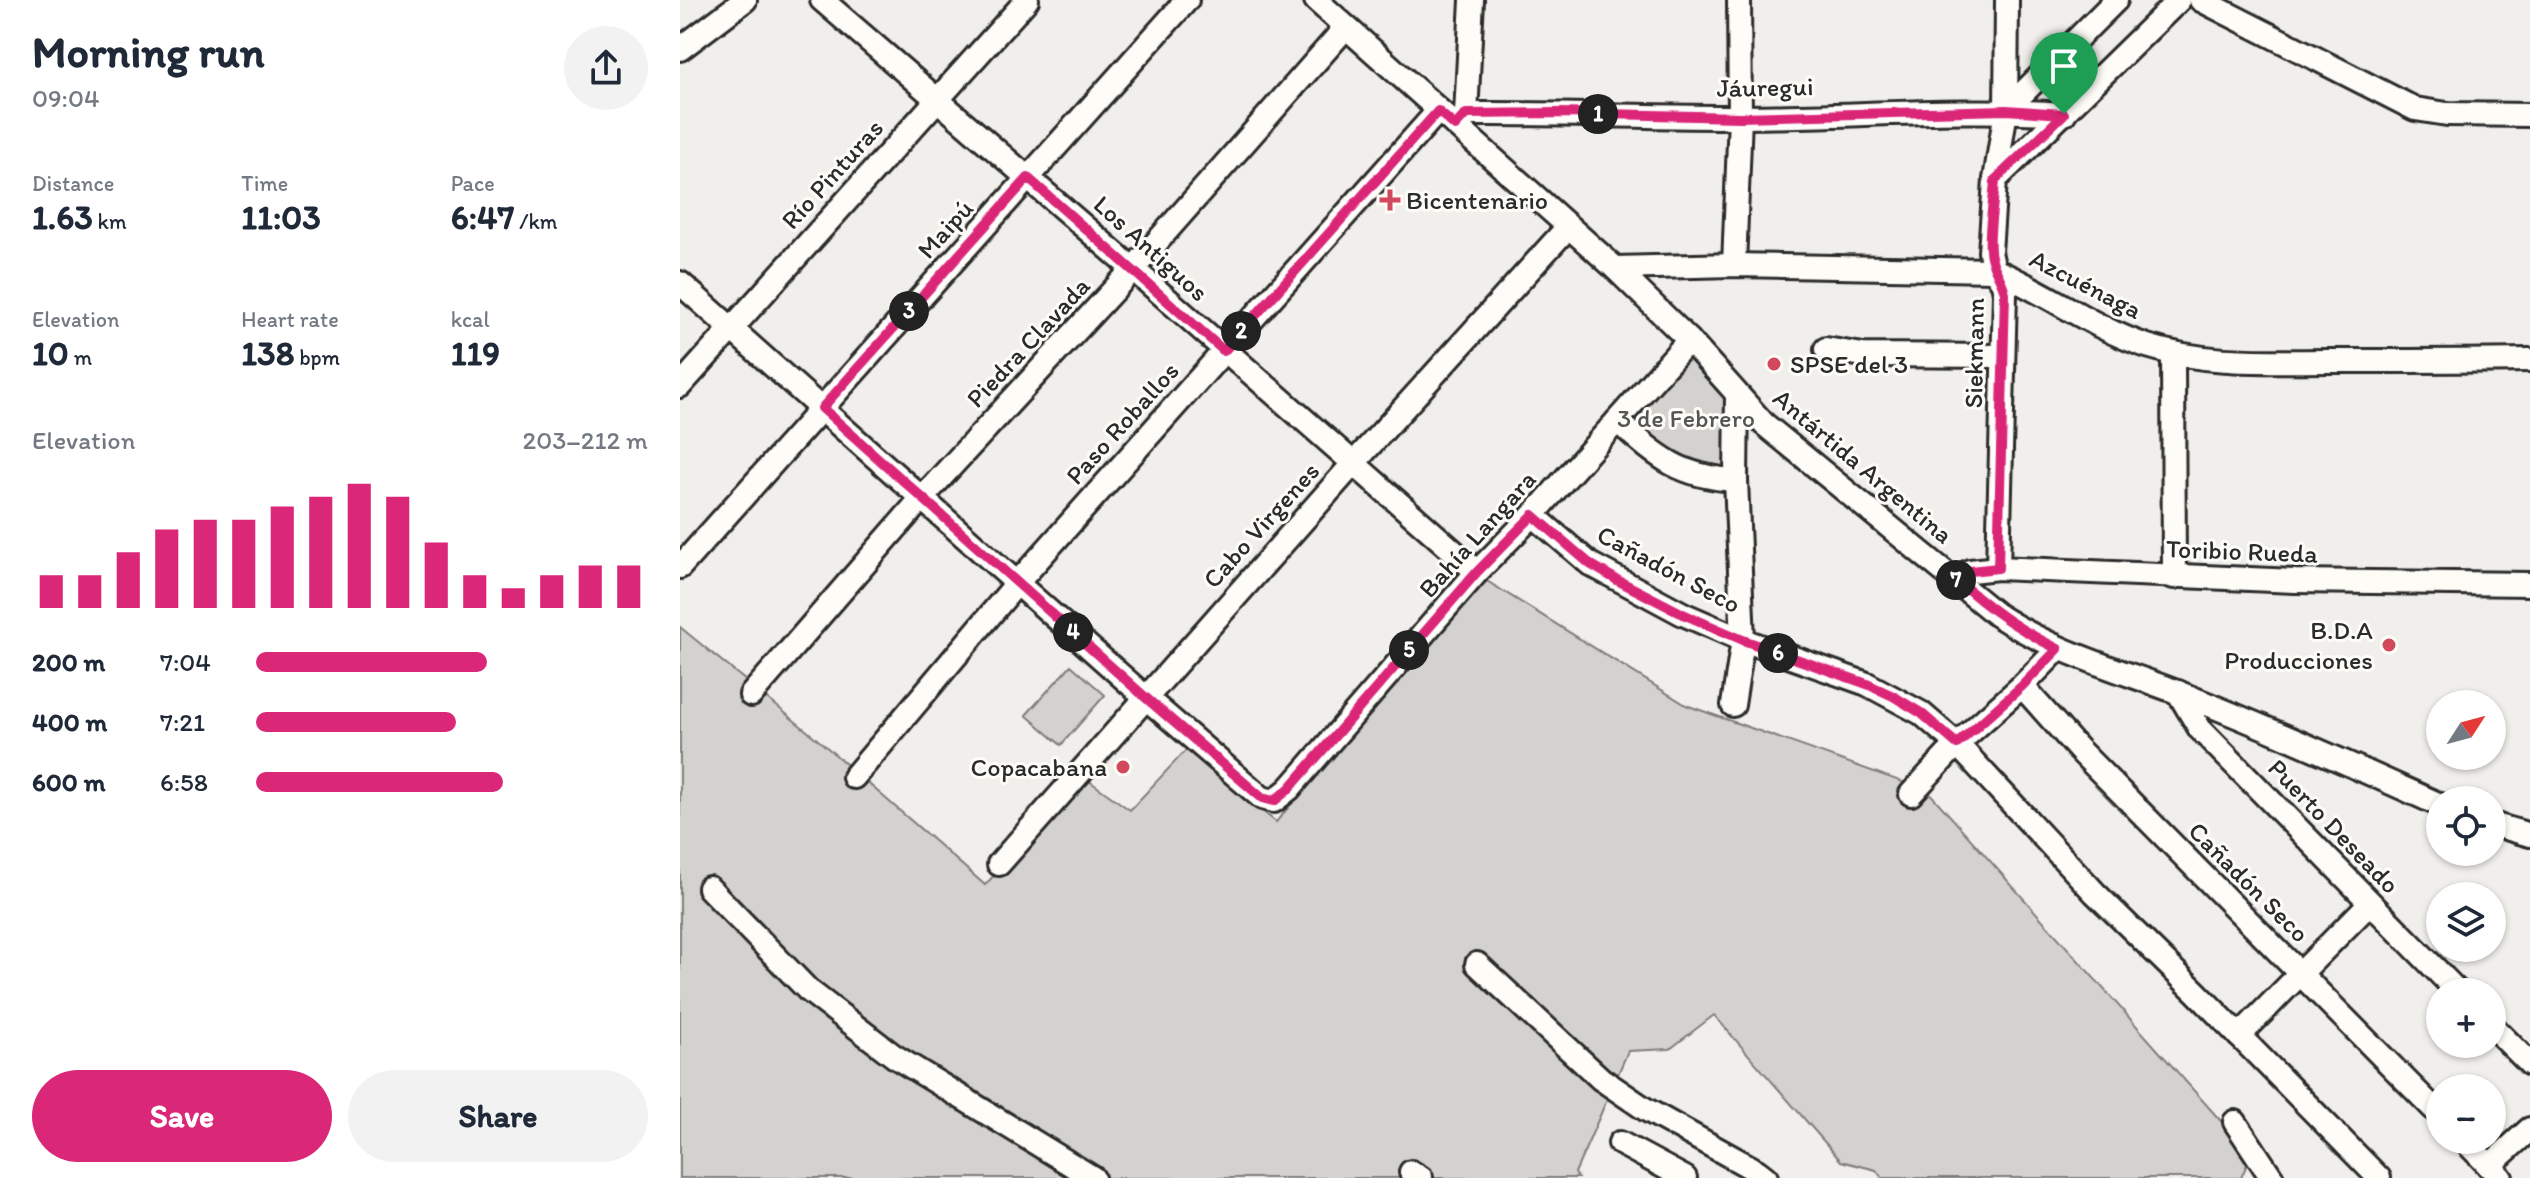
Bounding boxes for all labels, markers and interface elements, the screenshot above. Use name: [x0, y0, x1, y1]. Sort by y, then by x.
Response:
text: Morning run: [32, 25, 265, 78]
button: share: [564, 26, 648, 110]
pin: [2030, 32, 2098, 114]
icon: arrive: [2042, 44, 2086, 88]
street label: Jáuregui: [1716, 70, 1814, 104]
text: 09:04: [32, 82, 100, 114]
pin: 1: [1578, 94, 1618, 134]
text: 1: [1593, 100, 1603, 127]
street label: Río Pinturas: [774, 112, 890, 236]
text: Distance: [32, 170, 114, 197]
text: Time: [241, 170, 288, 197]
text: Pace: [451, 170, 495, 197]
place label: Bicentenario: [1406, 184, 1548, 216]
street label: Los Antiguos: [1087, 188, 1215, 308]
marker: Bicentenario: [1381, 191, 1399, 209]
street label: Maipú: [910, 193, 980, 265]
text: 1.63: [32, 197, 93, 238]
text: 11:03: [241, 197, 321, 238]
text: 6:47: [451, 197, 514, 238]
text: km: [93, 208, 127, 235]
text: /km: [514, 208, 558, 235]
street label: Azcuénaga: [2025, 242, 2148, 326]
street label: Piedra Clavada: [959, 270, 1097, 414]
pin: 3: [889, 291, 929, 331]
text: 3: [903, 297, 915, 324]
street label: Siekmann: [1957, 297, 1991, 409]
text: Elevation: [32, 306, 119, 333]
text: Heart rate: [241, 306, 339, 333]
text: kcal: [451, 306, 490, 333]
pin: 2: [1221, 311, 1261, 351]
text: 2: [1235, 317, 1247, 344]
text: 10: [32, 333, 69, 374]
text: 138: [241, 333, 294, 374]
text: 119: [451, 333, 500, 374]
text: m: [69, 344, 92, 371]
text: bpm: [294, 344, 340, 371]
place label: SPSE del 3: [1790, 348, 1908, 380]
street label: Paso Roballos: [1059, 355, 1185, 491]
marker: SPSE del 3: [1765, 355, 1783, 373]
street label: Antártida Argentina: [1767, 382, 1959, 551]
park label: 3 de Febrero: [1617, 402, 1755, 434]
text: Elevation: [32, 424, 135, 456]
text: 203–212 m: [522, 424, 648, 456]
street label: Cabo Virgenes: [1196, 455, 1326, 595]
street label: Bahía Langara: [1412, 464, 1543, 604]
street label: Cañadón Seco: [1592, 518, 1746, 620]
street label: Toribio Rueda: [2166, 532, 2319, 570]
pin: 7: [1936, 560, 1976, 600]
text: 7: [1951, 566, 1961, 593]
pin: 4: [1053, 612, 1093, 652]
place label: B.D.A Producciones: [2224, 614, 2373, 676]
text: 4: [1066, 618, 1080, 645]
pin: 5: [1389, 630, 1429, 670]
pin: 6: [1758, 633, 1798, 673]
text: 5: [1403, 636, 1415, 663]
marker: B.D.A Producciones: [2380, 636, 2398, 654]
text: 6: [1772, 639, 1784, 666]
text: 200 m: [32, 646, 105, 678]
text: 7:04: [160, 646, 211, 678]
north arrow: [2426, 690, 2506, 770]
map controls: [2426, 690, 2506, 1154]
text: 400 m: [32, 706, 107, 738]
text: 7:21: [160, 706, 205, 738]
place label: Copacabana: [970, 751, 1107, 783]
street label: Puerto Deseado: [2262, 752, 2406, 900]
marker: Copacabana: [1114, 758, 1132, 776]
text: 600 m: [32, 766, 106, 798]
text: 6:58: [160, 766, 208, 798]
button: locate: [2426, 786, 2506, 866]
street label: Cañadón Seco: [2182, 815, 2316, 949]
button: layers: [2426, 882, 2506, 962]
button: +: [2426, 978, 2506, 1058]
button: Save: [32, 1070, 332, 1162]
button: Share: [348, 1070, 648, 1162]
button: −: [2426, 1074, 2506, 1154]

